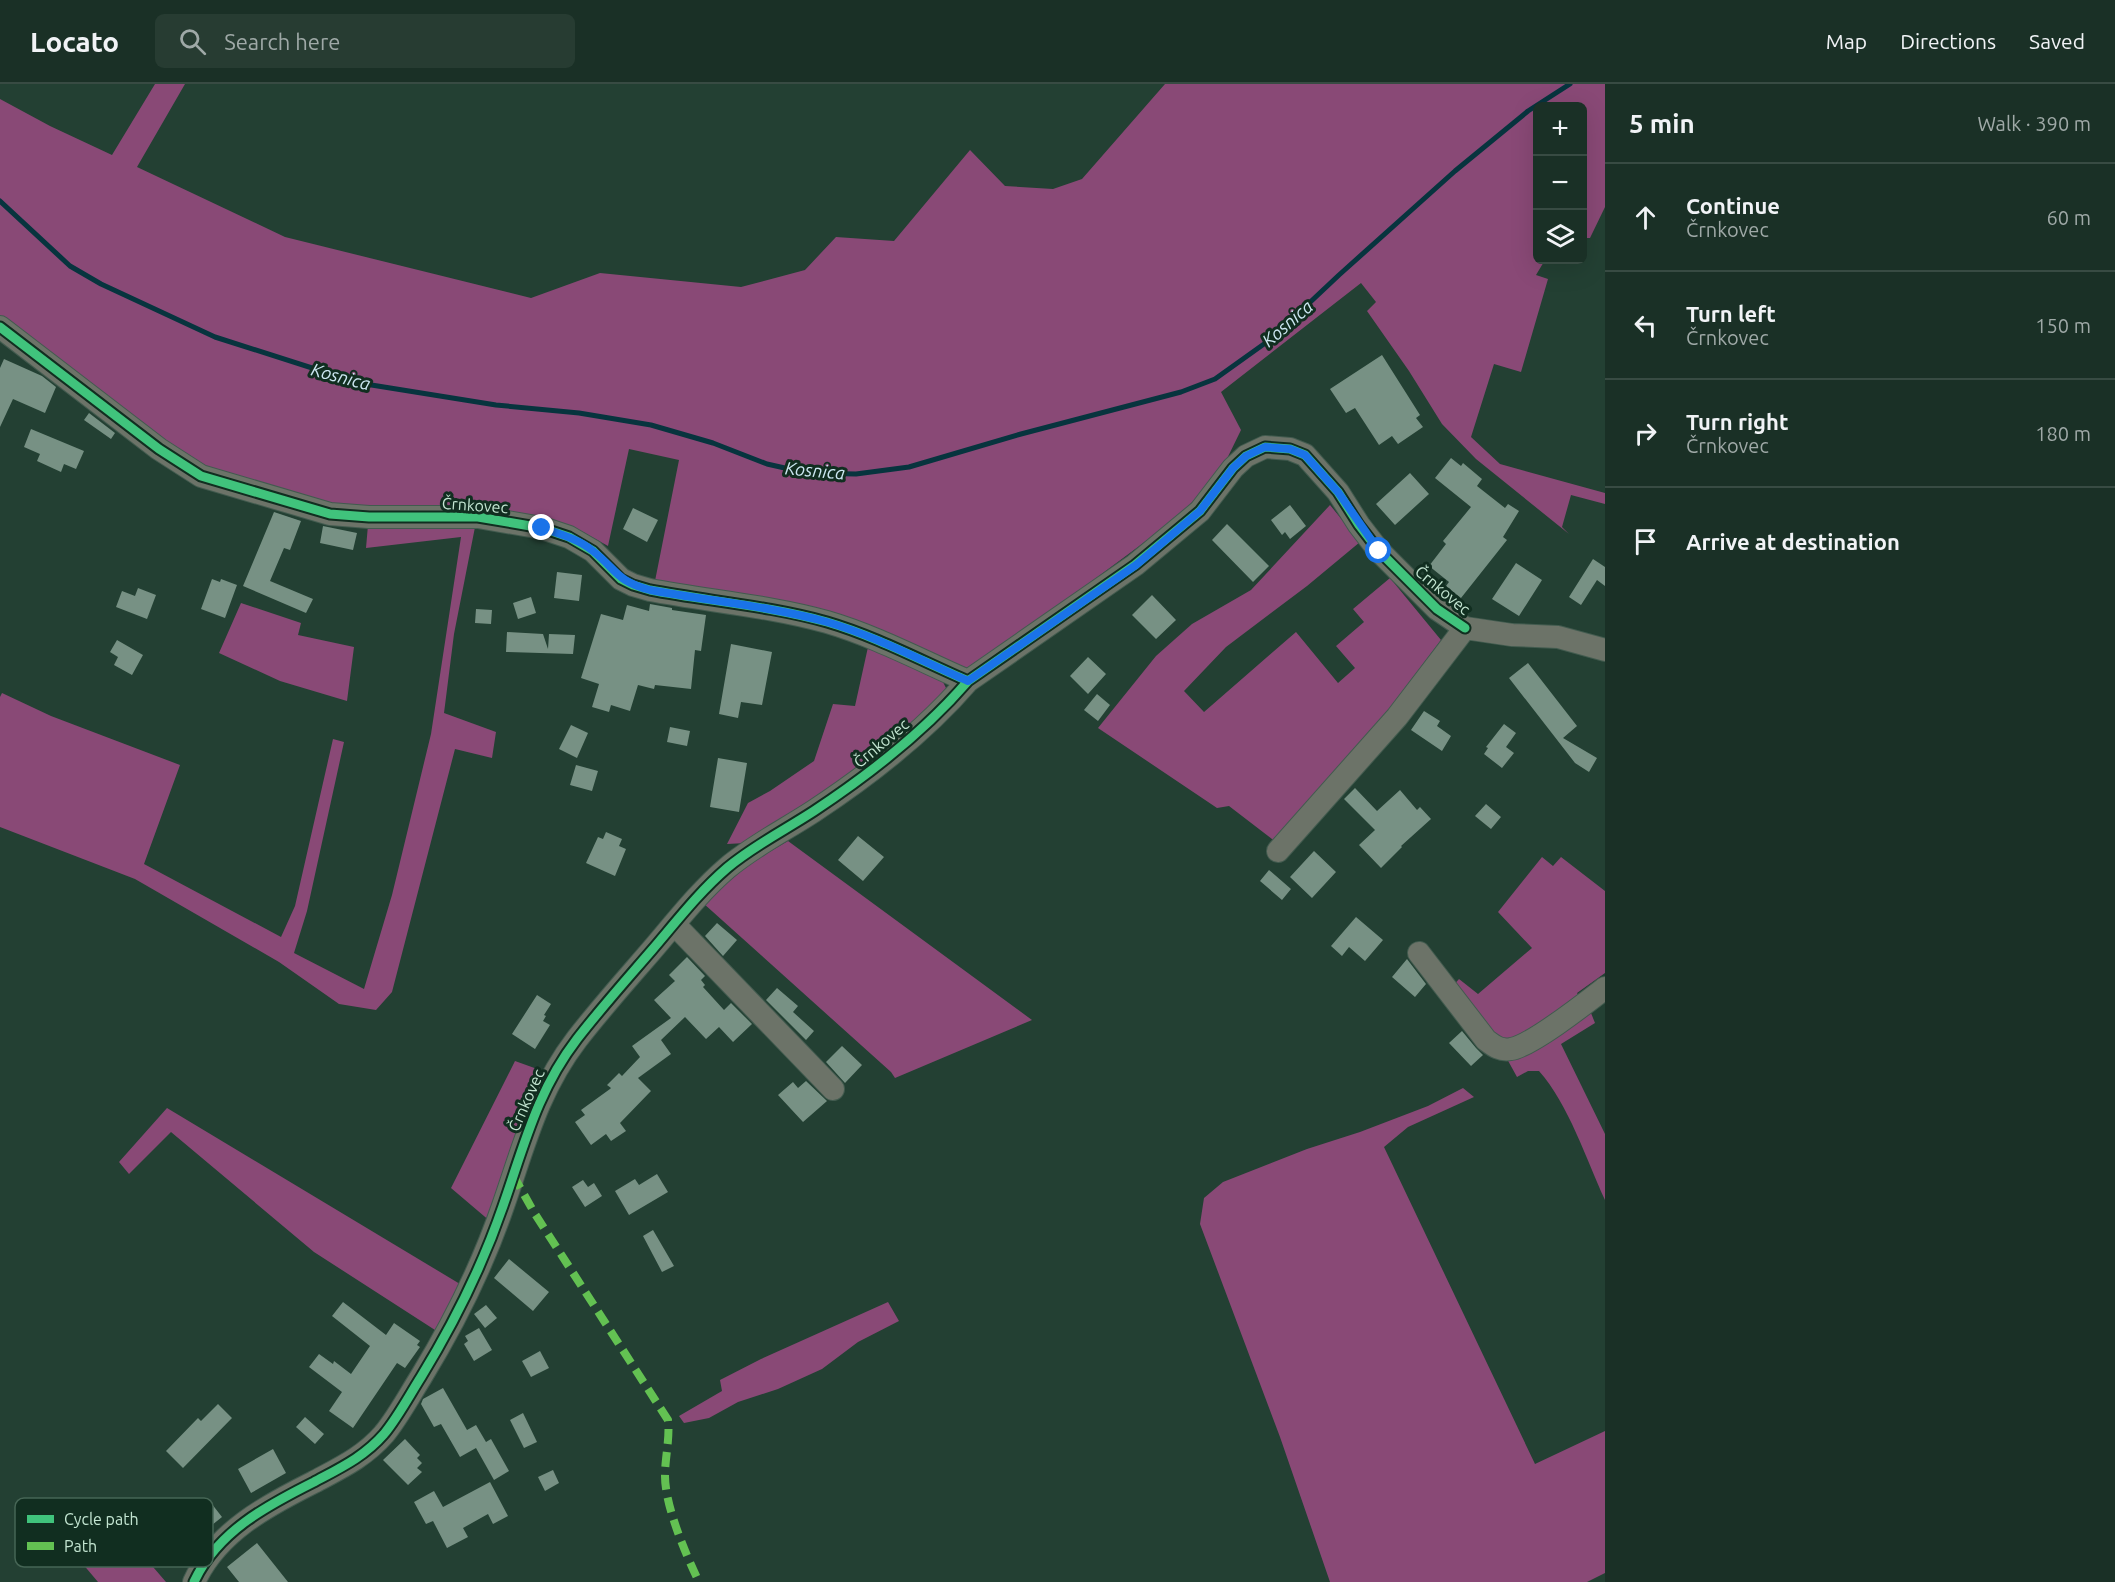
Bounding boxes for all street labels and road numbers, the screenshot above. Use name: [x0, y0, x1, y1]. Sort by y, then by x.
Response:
street label: Črnkovec: [441, 493, 509, 516]
street label: Črnkovec: [1412, 561, 1475, 619]
street label: Črnkovec: [849, 714, 913, 771]
street label: Črnkovec: [503, 1065, 548, 1134]

